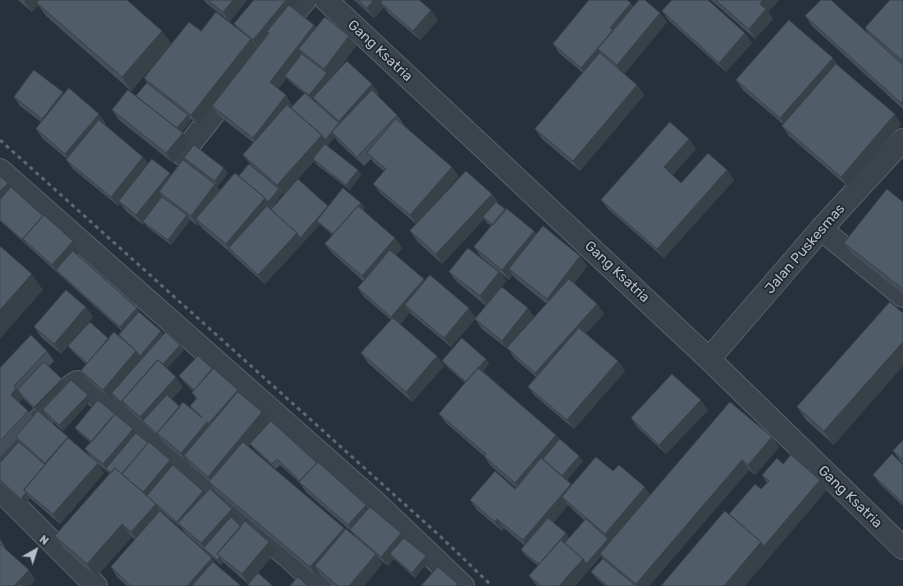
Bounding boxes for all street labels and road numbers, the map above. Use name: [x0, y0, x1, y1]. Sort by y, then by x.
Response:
street label: Gang Ksatria: [344, 17, 416, 85]
street label: Jalan Puskesmas: [761, 201, 849, 297]
street label: Gang Ksatria: [581, 238, 653, 306]
street label: Gang Ksatria: [814, 462, 886, 532]

